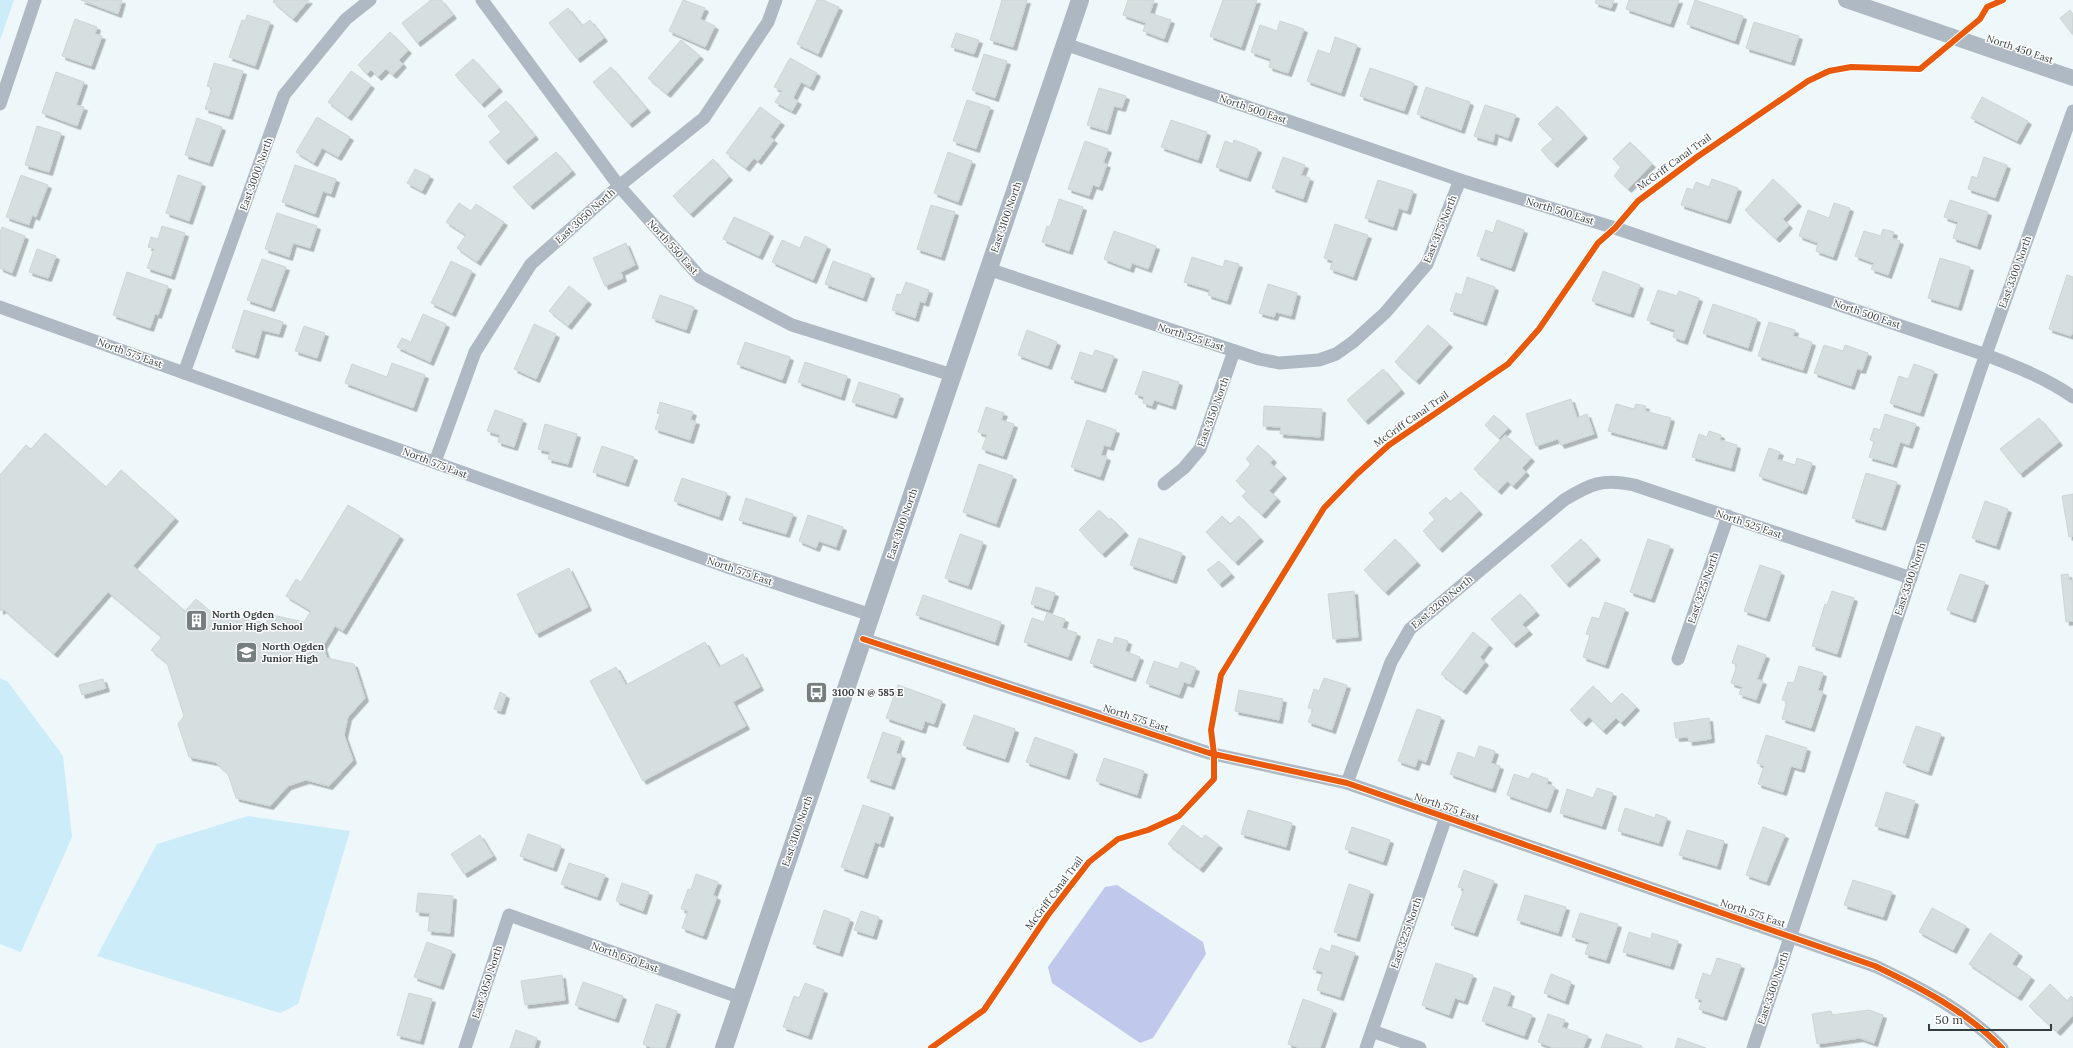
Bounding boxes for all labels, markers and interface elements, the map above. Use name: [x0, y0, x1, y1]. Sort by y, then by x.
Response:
street label: North 450 East: [1985, 31, 2055, 67]
street label: North 500 East: [1217, 91, 1289, 127]
street label: McGriff Canal Trail: [1634, 131, 1714, 193]
street label: East 3000 North: [237, 136, 275, 212]
street label: East 3100 North: [988, 180, 1024, 254]
street label: East 3050 North: [552, 186, 618, 246]
street label: East 3175 North: [1420, 193, 1460, 265]
street label: North 500 East: [1524, 194, 1596, 228]
street label: North 550 East: [645, 217, 701, 277]
street label: East 3300 North: [1996, 234, 2034, 310]
street label: North 500 East: [1831, 296, 1903, 332]
street label: North 525 East: [1156, 320, 1226, 354]
street label: North 575 East: [96, 335, 164, 371]
street label: East 3150 North: [1194, 375, 1232, 449]
street label: McGriff Canal Trail: [1371, 388, 1451, 450]
street label: North 575 East: [401, 445, 469, 481]
street label: East 3100 North: [884, 487, 920, 561]
street label: North 525 East: [1714, 507, 1784, 541]
street label: East 3300 North: [1891, 541, 1929, 617]
street label: East 3225 North: [1685, 551, 1721, 625]
street label: North 575 East: [706, 554, 775, 588]
street label: East 3200 North: [1409, 573, 1475, 631]
building icon: North Ogden Junior High School: [183, 607, 209, 633]
place label: North Ogden Junior High School: [212, 608, 303, 633]
school or university icon: North Ogden Junior High: [233, 639, 259, 665]
place label: North Ogden Junior High: [262, 640, 325, 665]
bus stop icon: 3100 N @ 585 E: [804, 679, 830, 705]
place label: 3100 N @ 585 E: [832, 686, 903, 699]
street label: North 575 East: [1102, 701, 1171, 735]
street label: North 575 East: [1413, 790, 1482, 824]
street label: East 3100 North: [779, 794, 815, 868]
street label: McGriff Canal Trail: [1022, 854, 1086, 932]
street label: East 3225 North: [1388, 896, 1424, 970]
street label: North 575 East: [1719, 896, 1788, 930]
street label: North 650 East: [590, 939, 660, 975]
street label: East 3050 North: [469, 944, 505, 1020]
street label: East 3300 North: [1754, 950, 1792, 1026]
scale bar: [1929, 1006, 2051, 1032]
text: 50 m: [1935, 1012, 1963, 1027]

